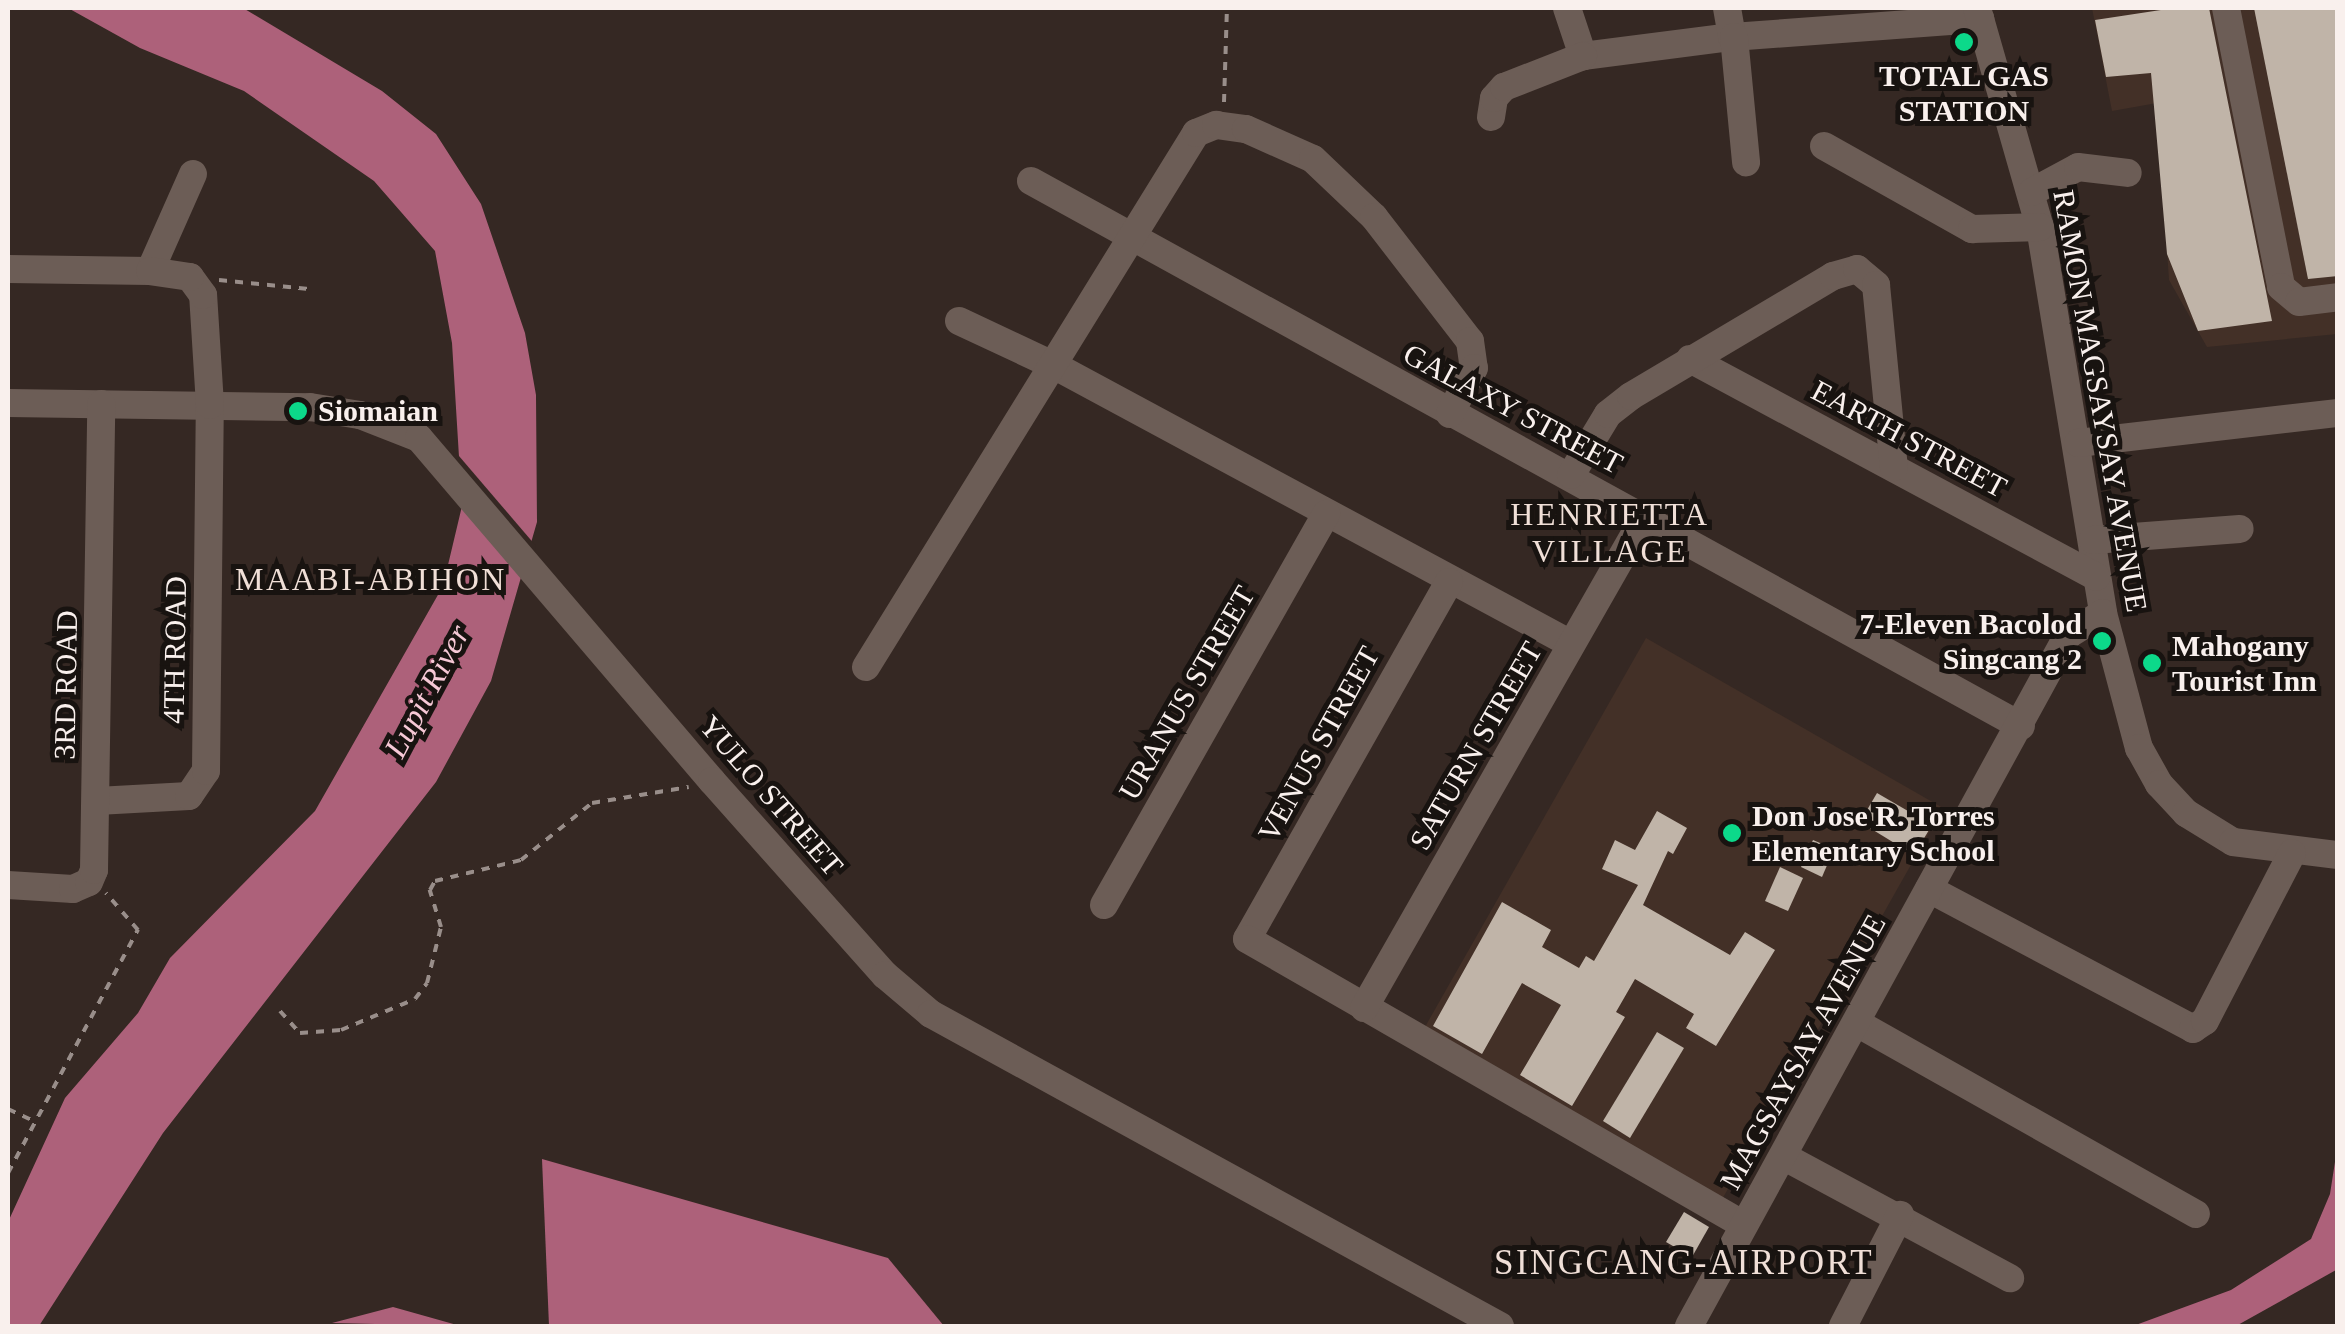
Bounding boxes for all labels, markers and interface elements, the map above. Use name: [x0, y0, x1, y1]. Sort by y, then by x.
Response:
marker: TOTAL GAS STATION: [1953, 31, 1975, 53]
place label: TOTAL GAS STATION: [1878, 58, 2050, 128]
street label: RAMON MAGSAYSAY AVENUE: [2045, 186, 2155, 616]
street label: GALAXY STREET: [1397, 336, 1629, 482]
street label: EARTH STREET: [1805, 372, 2013, 506]
place label: Siomaian: [318, 393, 438, 429]
marker: Siomaian: [287, 400, 309, 422]
district label: HENRIETTA VILLAGE: [1510, 496, 1710, 571]
district label: MAABI-ABIHON: [235, 560, 507, 598]
street label: 4TH ROAD: [156, 576, 194, 724]
street label: URANUS STREET: [1111, 580, 1263, 806]
place label: 7-Eleven Bacolod Singcang 2: [1860, 606, 2082, 676]
street label: 3RD ROAD: [47, 610, 85, 760]
water label: Lupit River: [376, 618, 478, 764]
place label: Mahogany Tourist Inn: [2172, 628, 2317, 698]
marker: 7-Eleven Bacolod Singcang 2: [2091, 630, 2113, 652]
street label: SATURN STREET: [1402, 636, 1550, 856]
street label: VENUS STREET: [1251, 640, 1387, 848]
marker: Mahogany Tourist Inn: [2141, 652, 2163, 674]
street label: YULO STREET: [692, 708, 850, 884]
place label: Don Jose R. Torres Elementary School: [1752, 798, 1995, 868]
marker: Don Jose R. Torres Elementary School: [1721, 822, 1743, 844]
street label: MAGSAYSAY AVENUE: [1712, 907, 1894, 1197]
district label: SINGCANG-AIRPORT: [1494, 1242, 1874, 1284]

